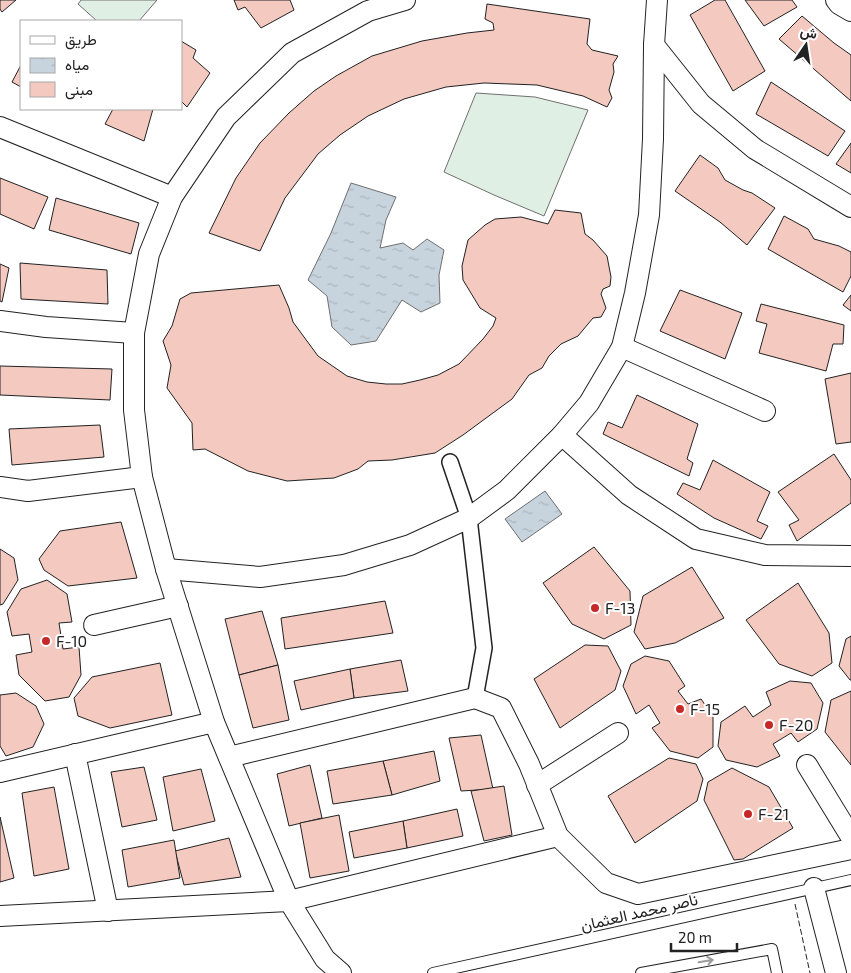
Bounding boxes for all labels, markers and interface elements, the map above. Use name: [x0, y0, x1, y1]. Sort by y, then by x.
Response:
legend: [20, 20, 182, 110]
north arrow: [781, 20, 831, 70]
text: ش: [799, 22, 819, 43]
text: طريق: [65, 30, 97, 50]
text: مياه: [65, 55, 89, 74]
text: مبنى: [65, 80, 93, 100]
place label: F-13: [605, 598, 635, 617]
marker: F-13: [589, 602, 601, 614]
place label: F-10: [56, 631, 87, 650]
marker: F-10: [40, 635, 52, 647]
place label: F-15: [690, 699, 720, 718]
marker: F-15: [674, 703, 686, 715]
place label: F-20: [779, 715, 813, 734]
marker: F-20: [763, 719, 775, 731]
place label: F-21: [758, 804, 789, 823]
marker: F-21: [742, 808, 754, 820]
street label: ناصر محمد العثمان: [578, 889, 700, 936]
scale bar: [671, 920, 737, 952]
text: 20 m: [678, 928, 712, 946]
one-way arrow: [697, 956, 713, 965]

